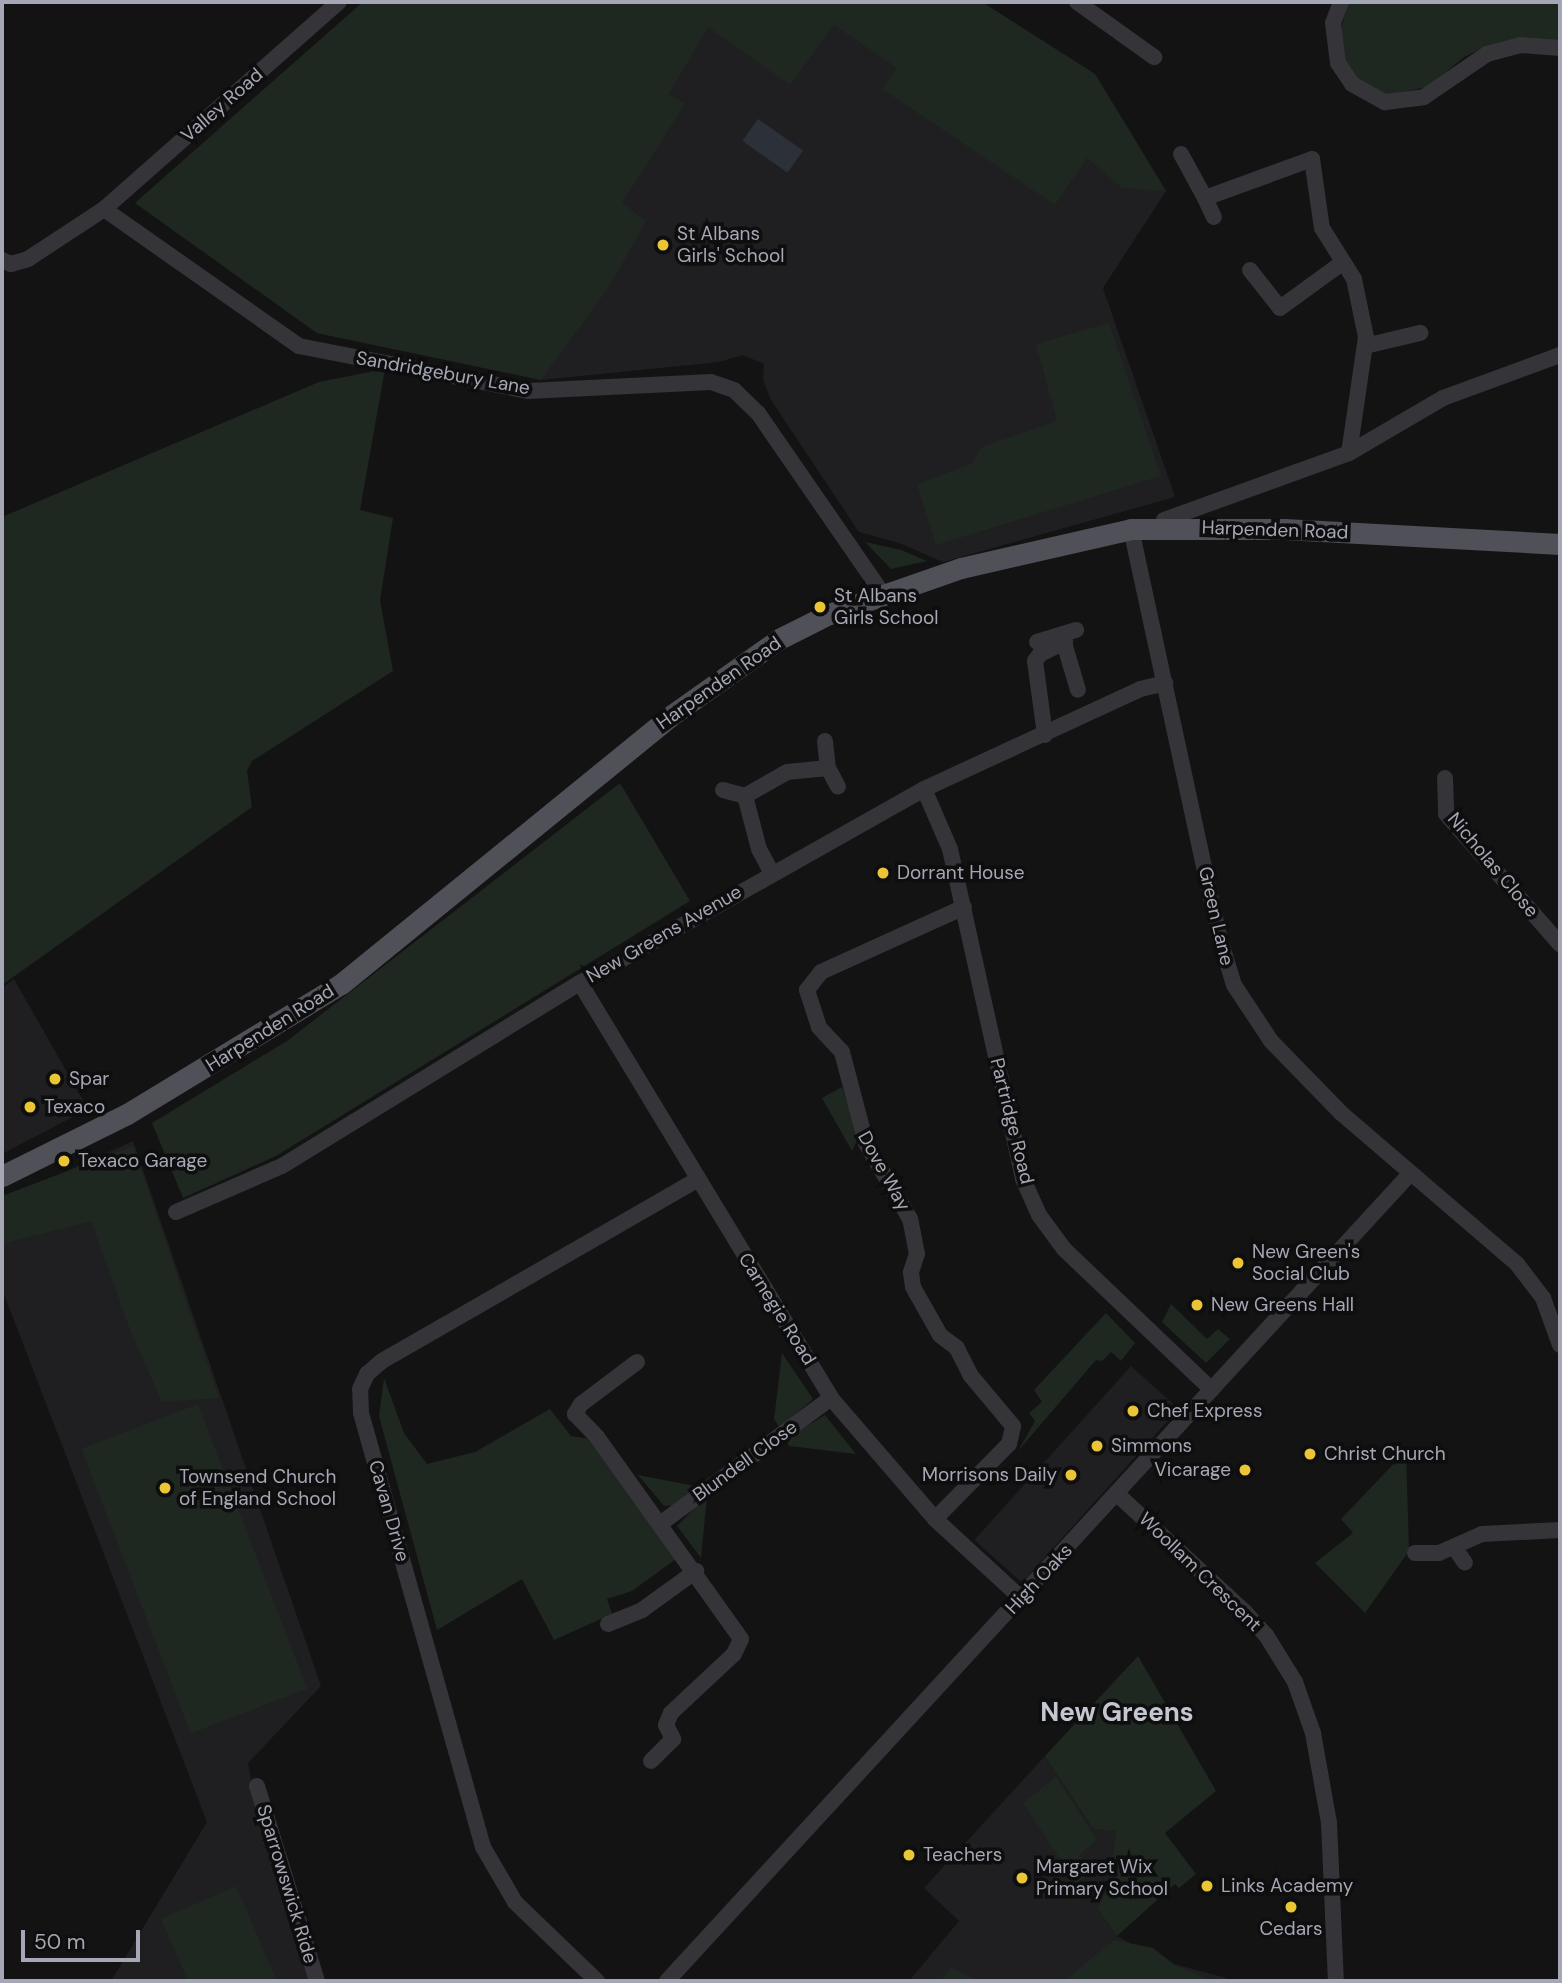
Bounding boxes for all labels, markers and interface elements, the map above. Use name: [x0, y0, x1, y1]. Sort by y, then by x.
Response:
street label: Valley Road: [177, 63, 267, 147]
place label: St Albans Girls' School: [677, 223, 784, 267]
marker: St Albans Girls' School: [655, 237, 671, 253]
street label: Sandridgebury Lane: [354, 346, 532, 400]
street label: Harpenden Road: [1201, 516, 1349, 544]
place label: St Albans Girls School: [834, 585, 938, 629]
marker: St Albans Girls School: [812, 599, 828, 615]
street label: Harpenden Road: [652, 632, 786, 734]
street label: Nicholas Close: [1443, 808, 1543, 922]
place label: Dorrant House: [897, 862, 1025, 884]
street label: Green Lane: [1194, 864, 1238, 968]
marker: Dorrant House: [875, 865, 891, 881]
street label: New Greens Avenue: [582, 880, 746, 988]
street label: Harpenden Road: [202, 979, 338, 1077]
street label: Partridge Road: [985, 1056, 1039, 1186]
place label: Spar: [69, 1068, 109, 1090]
marker: Spar: [47, 1071, 63, 1087]
place label: Texaco: [44, 1096, 105, 1118]
marker: Texaco: [22, 1099, 38, 1115]
street label: Dove Way: [853, 1127, 915, 1215]
place label: Texaco Garage: [78, 1150, 207, 1172]
marker: Texaco Garage: [56, 1153, 72, 1169]
place label: New Green's Social Club: [1252, 1241, 1360, 1285]
street label: Carnegie Road: [733, 1249, 821, 1369]
marker: New Green's Social Club: [1230, 1255, 1246, 1271]
place label: New Greens Hall: [1211, 1294, 1354, 1316]
marker: New Greens Hall: [1189, 1297, 1205, 1313]
place label: Chef Express: [1147, 1400, 1262, 1422]
marker: Chef Express: [1125, 1403, 1141, 1419]
street label: Blundell Close: [688, 1416, 802, 1506]
place label: Simmons: [1111, 1435, 1192, 1457]
marker: Simmons: [1089, 1438, 1105, 1454]
place label: Christ Church: [1324, 1443, 1446, 1465]
marker: Christ Church: [1302, 1446, 1318, 1462]
street label: Cavan Drive: [364, 1458, 414, 1564]
place label: Vicarage: [1154, 1459, 1231, 1481]
marker: Vicarage: [1237, 1462, 1253, 1478]
place label: Morrisons Daily: [922, 1464, 1057, 1486]
place label: Townsend Church of England School: [179, 1466, 336, 1510]
marker: Morrisons Daily: [1063, 1467, 1079, 1483]
marker: Townsend Church of England School: [157, 1480, 173, 1496]
street label: Woollam Crescent: [1134, 1508, 1266, 1636]
street label: High Oaks: [1001, 1539, 1077, 1619]
district label: New Greens: [1040, 1697, 1194, 1729]
street label: Sparrowswick Ride: [252, 1802, 322, 1966]
place label: Teachers: [923, 1844, 1002, 1866]
marker: Teachers: [901, 1847, 917, 1863]
place label: Margaret Wix Primary School: [1036, 1856, 1168, 1900]
marker: Margaret Wix Primary School: [1014, 1870, 1030, 1886]
place label: Links Academy: [1221, 1875, 1353, 1897]
marker: Links Academy: [1199, 1878, 1215, 1894]
marker: Cedars: [1283, 1899, 1299, 1915]
scale bar: [24, 1916, 144, 1960]
place label: Cedars: [1259, 1918, 1323, 1940]
text: 50 m: [34, 1928, 85, 1956]

